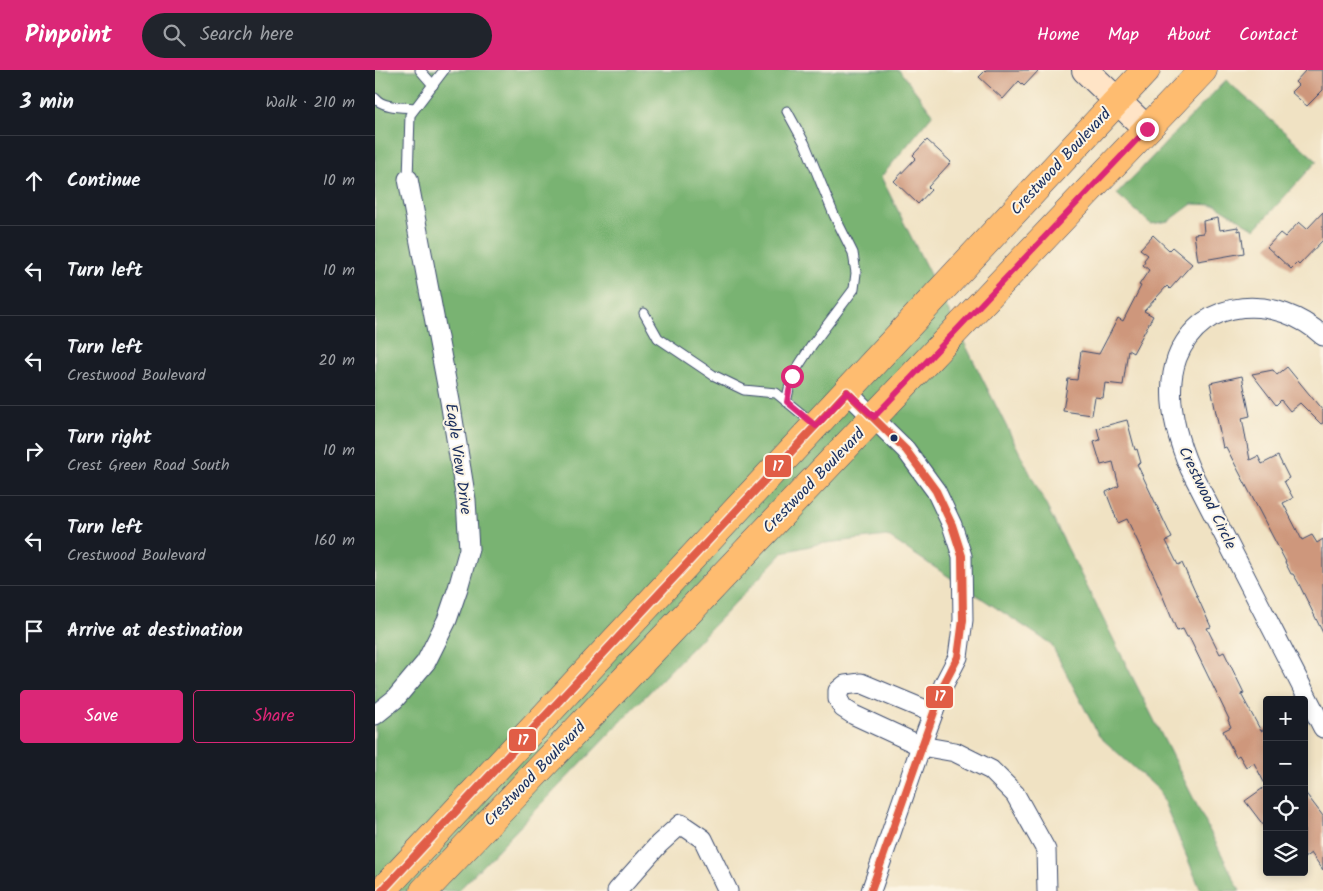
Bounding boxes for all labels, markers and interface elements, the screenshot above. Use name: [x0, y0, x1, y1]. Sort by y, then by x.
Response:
search box: [142, 13, 492, 58]
text: Pinpoint: [25, 16, 112, 55]
text: Search here: [200, 20, 294, 50]
icon: search: [160, 21, 188, 49]
text: Home: [1037, 21, 1080, 50]
text: Map: [1108, 21, 1139, 50]
text: About: [1167, 21, 1211, 50]
text: Contact: [1239, 21, 1298, 50]
text: 3 min: [20, 86, 74, 119]
text: Walk · 210 m: [265, 90, 355, 115]
street label: Crestwood Boulevard: [1005, 102, 1118, 221]
route end: [1136, 118, 1159, 141]
text: Continue: [67, 166, 140, 196]
icon: ahead: [20, 167, 48, 195]
text: 10 m: [323, 168, 355, 193]
text: Turn left: [67, 256, 142, 286]
icon: left: [20, 257, 48, 285]
text: 10 m: [323, 258, 355, 283]
text: Turn left: [67, 333, 142, 363]
icon: left: [20, 347, 48, 375]
text: 20 m: [319, 348, 355, 373]
text: Crestwood Boulevard: [67, 363, 206, 388]
route start: [781, 365, 804, 388]
street label: Eagle View Drive: [438, 402, 478, 516]
street label: Crestwood Boulevard: [757, 422, 872, 540]
text: Turn right: [67, 423, 152, 453]
unlabelled marker: [889, 433, 899, 443]
icon: right: [20, 437, 48, 465]
text: 10 m: [323, 438, 355, 463]
street label: Crestwood Circle: [1171, 442, 1243, 554]
text: Crest Green Road South: [67, 453, 230, 478]
line badge: 17: [764, 454, 792, 478]
text: 17: [773, 456, 784, 478]
text: Turn left: [67, 513, 142, 543]
icon: left: [20, 527, 48, 555]
text: 160 m: [314, 528, 355, 553]
text: Crestwood Boulevard: [67, 543, 206, 568]
text: Arrive at destination: [67, 616, 243, 646]
icon: arrive: [20, 617, 48, 645]
line badge: 17: [925, 685, 954, 709]
text: 17: [935, 686, 946, 708]
button: Save: [20, 690, 183, 743]
button: Share: [193, 690, 355, 743]
map controls: [1263, 696, 1308, 876]
button: +: [1263, 696, 1308, 741]
street label: Crestwood Boulevard: [478, 715, 593, 833]
line badge: 17: [508, 728, 537, 752]
text: 17: [518, 730, 529, 752]
button: −: [1263, 741, 1308, 786]
button: locate: [1263, 786, 1308, 831]
button: layers: [1263, 831, 1308, 876]

